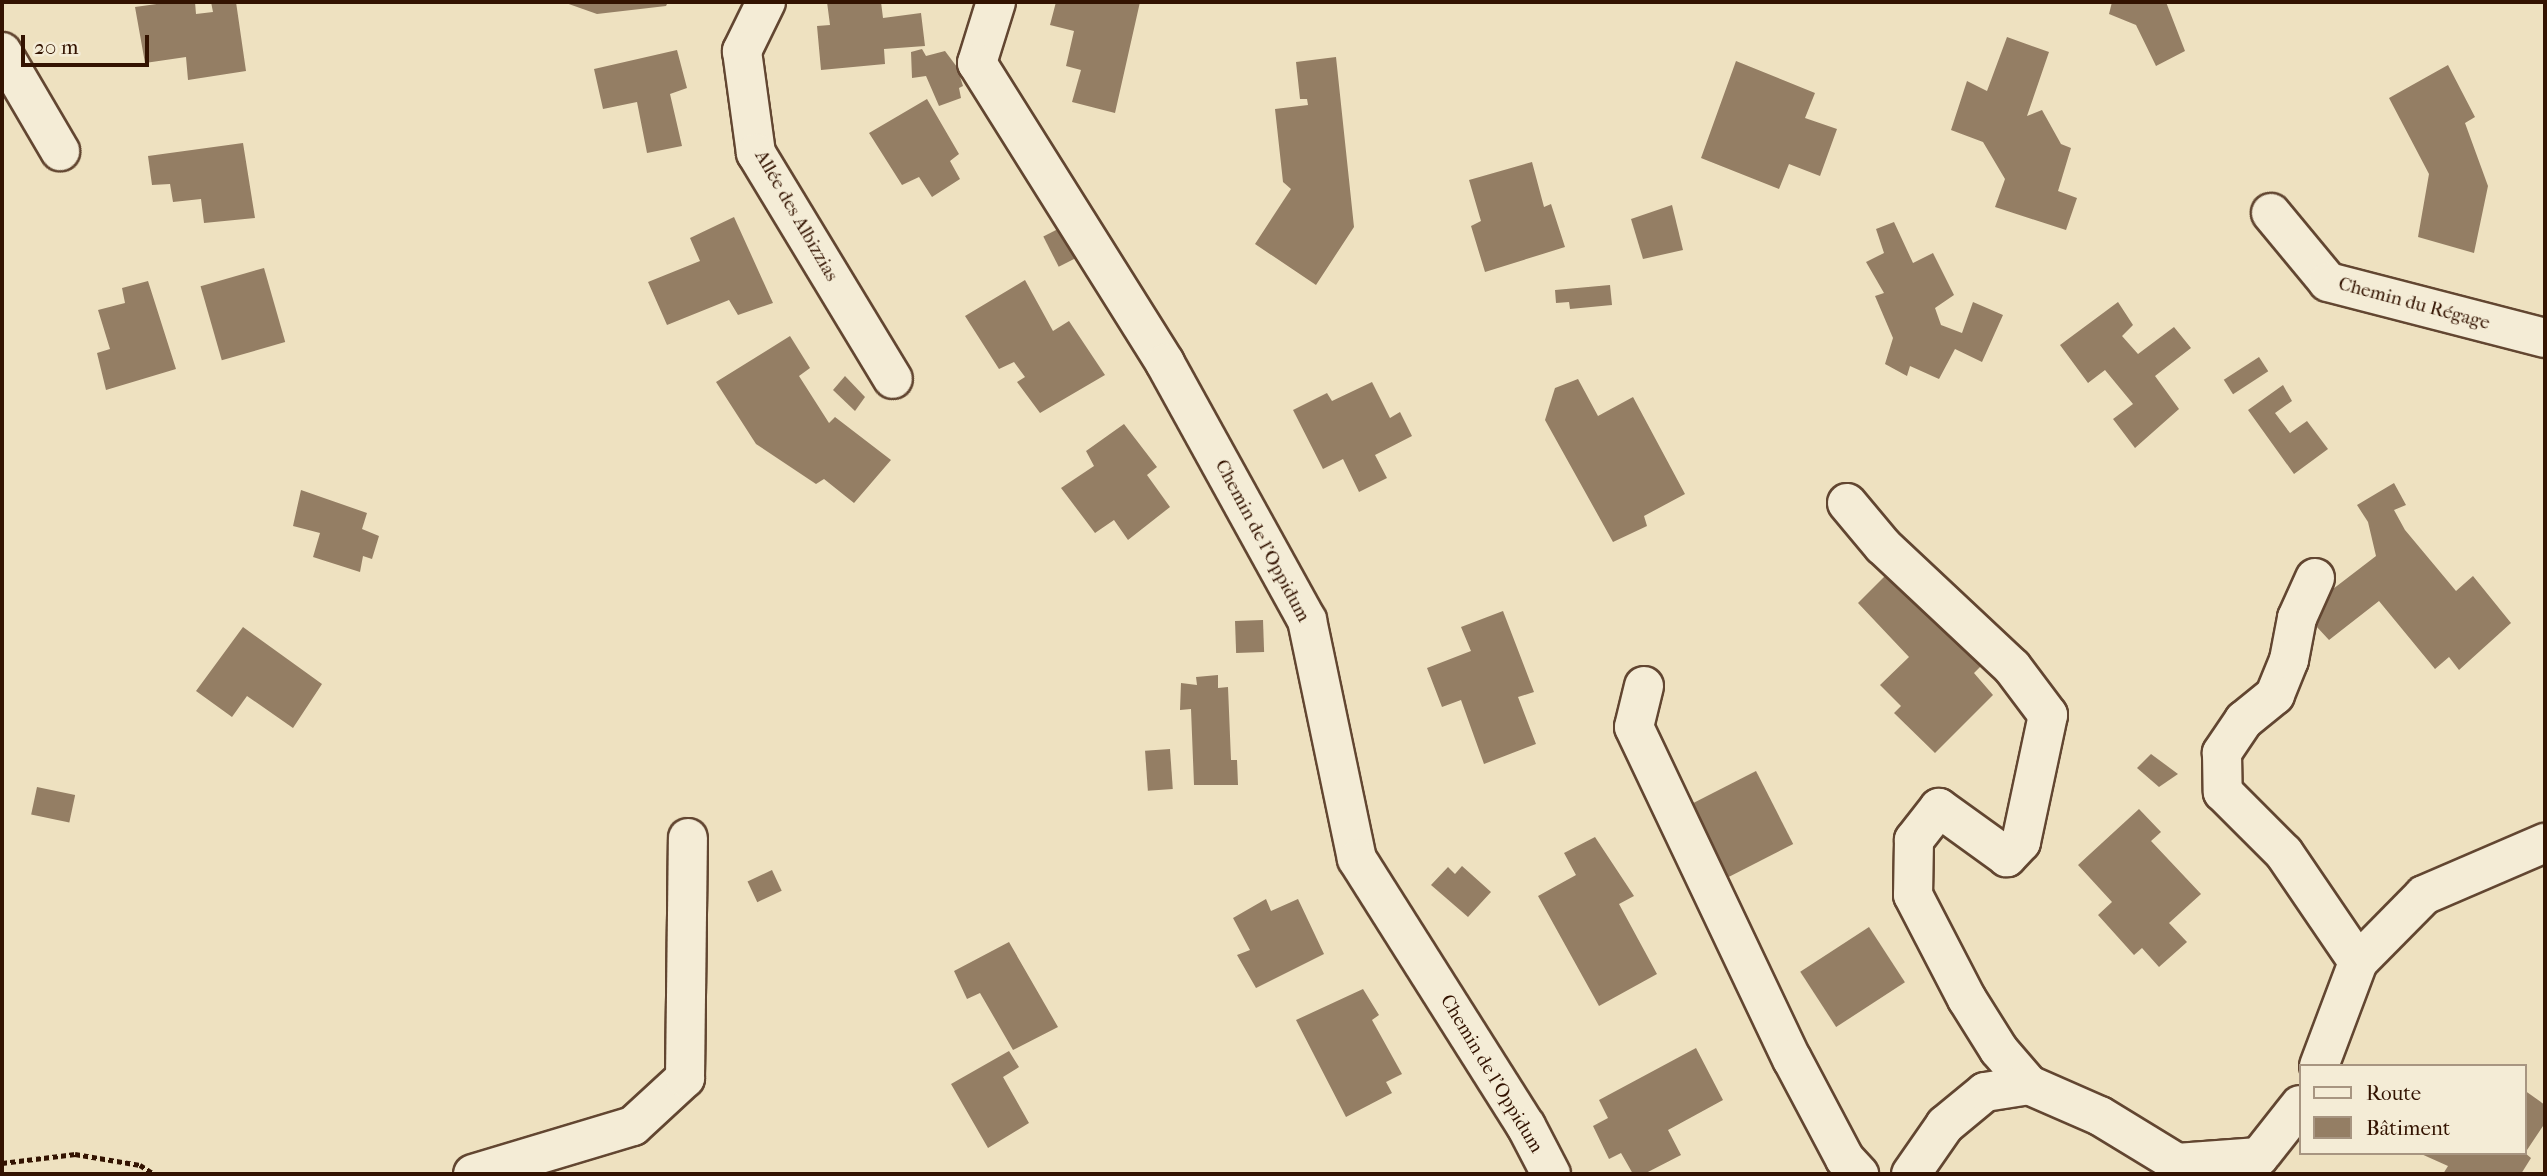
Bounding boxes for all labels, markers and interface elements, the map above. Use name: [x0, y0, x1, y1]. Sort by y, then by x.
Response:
scale bar: [24, 21, 152, 65]
text: 20 m: [34, 35, 78, 59]
street label: Allée des Albizzias: [749, 146, 843, 286]
street label: Chemin du Régage: [2336, 273, 2492, 335]
street label: Chemin de l'Oppidum: [1210, 456, 1314, 626]
street label: Chemin de l'Oppidum: [1435, 991, 1547, 1157]
legend: [2298, 1064, 2526, 1155]
text: Route: [2366, 1081, 2421, 1105]
text: Bâtiment: [2366, 1116, 2450, 1140]

